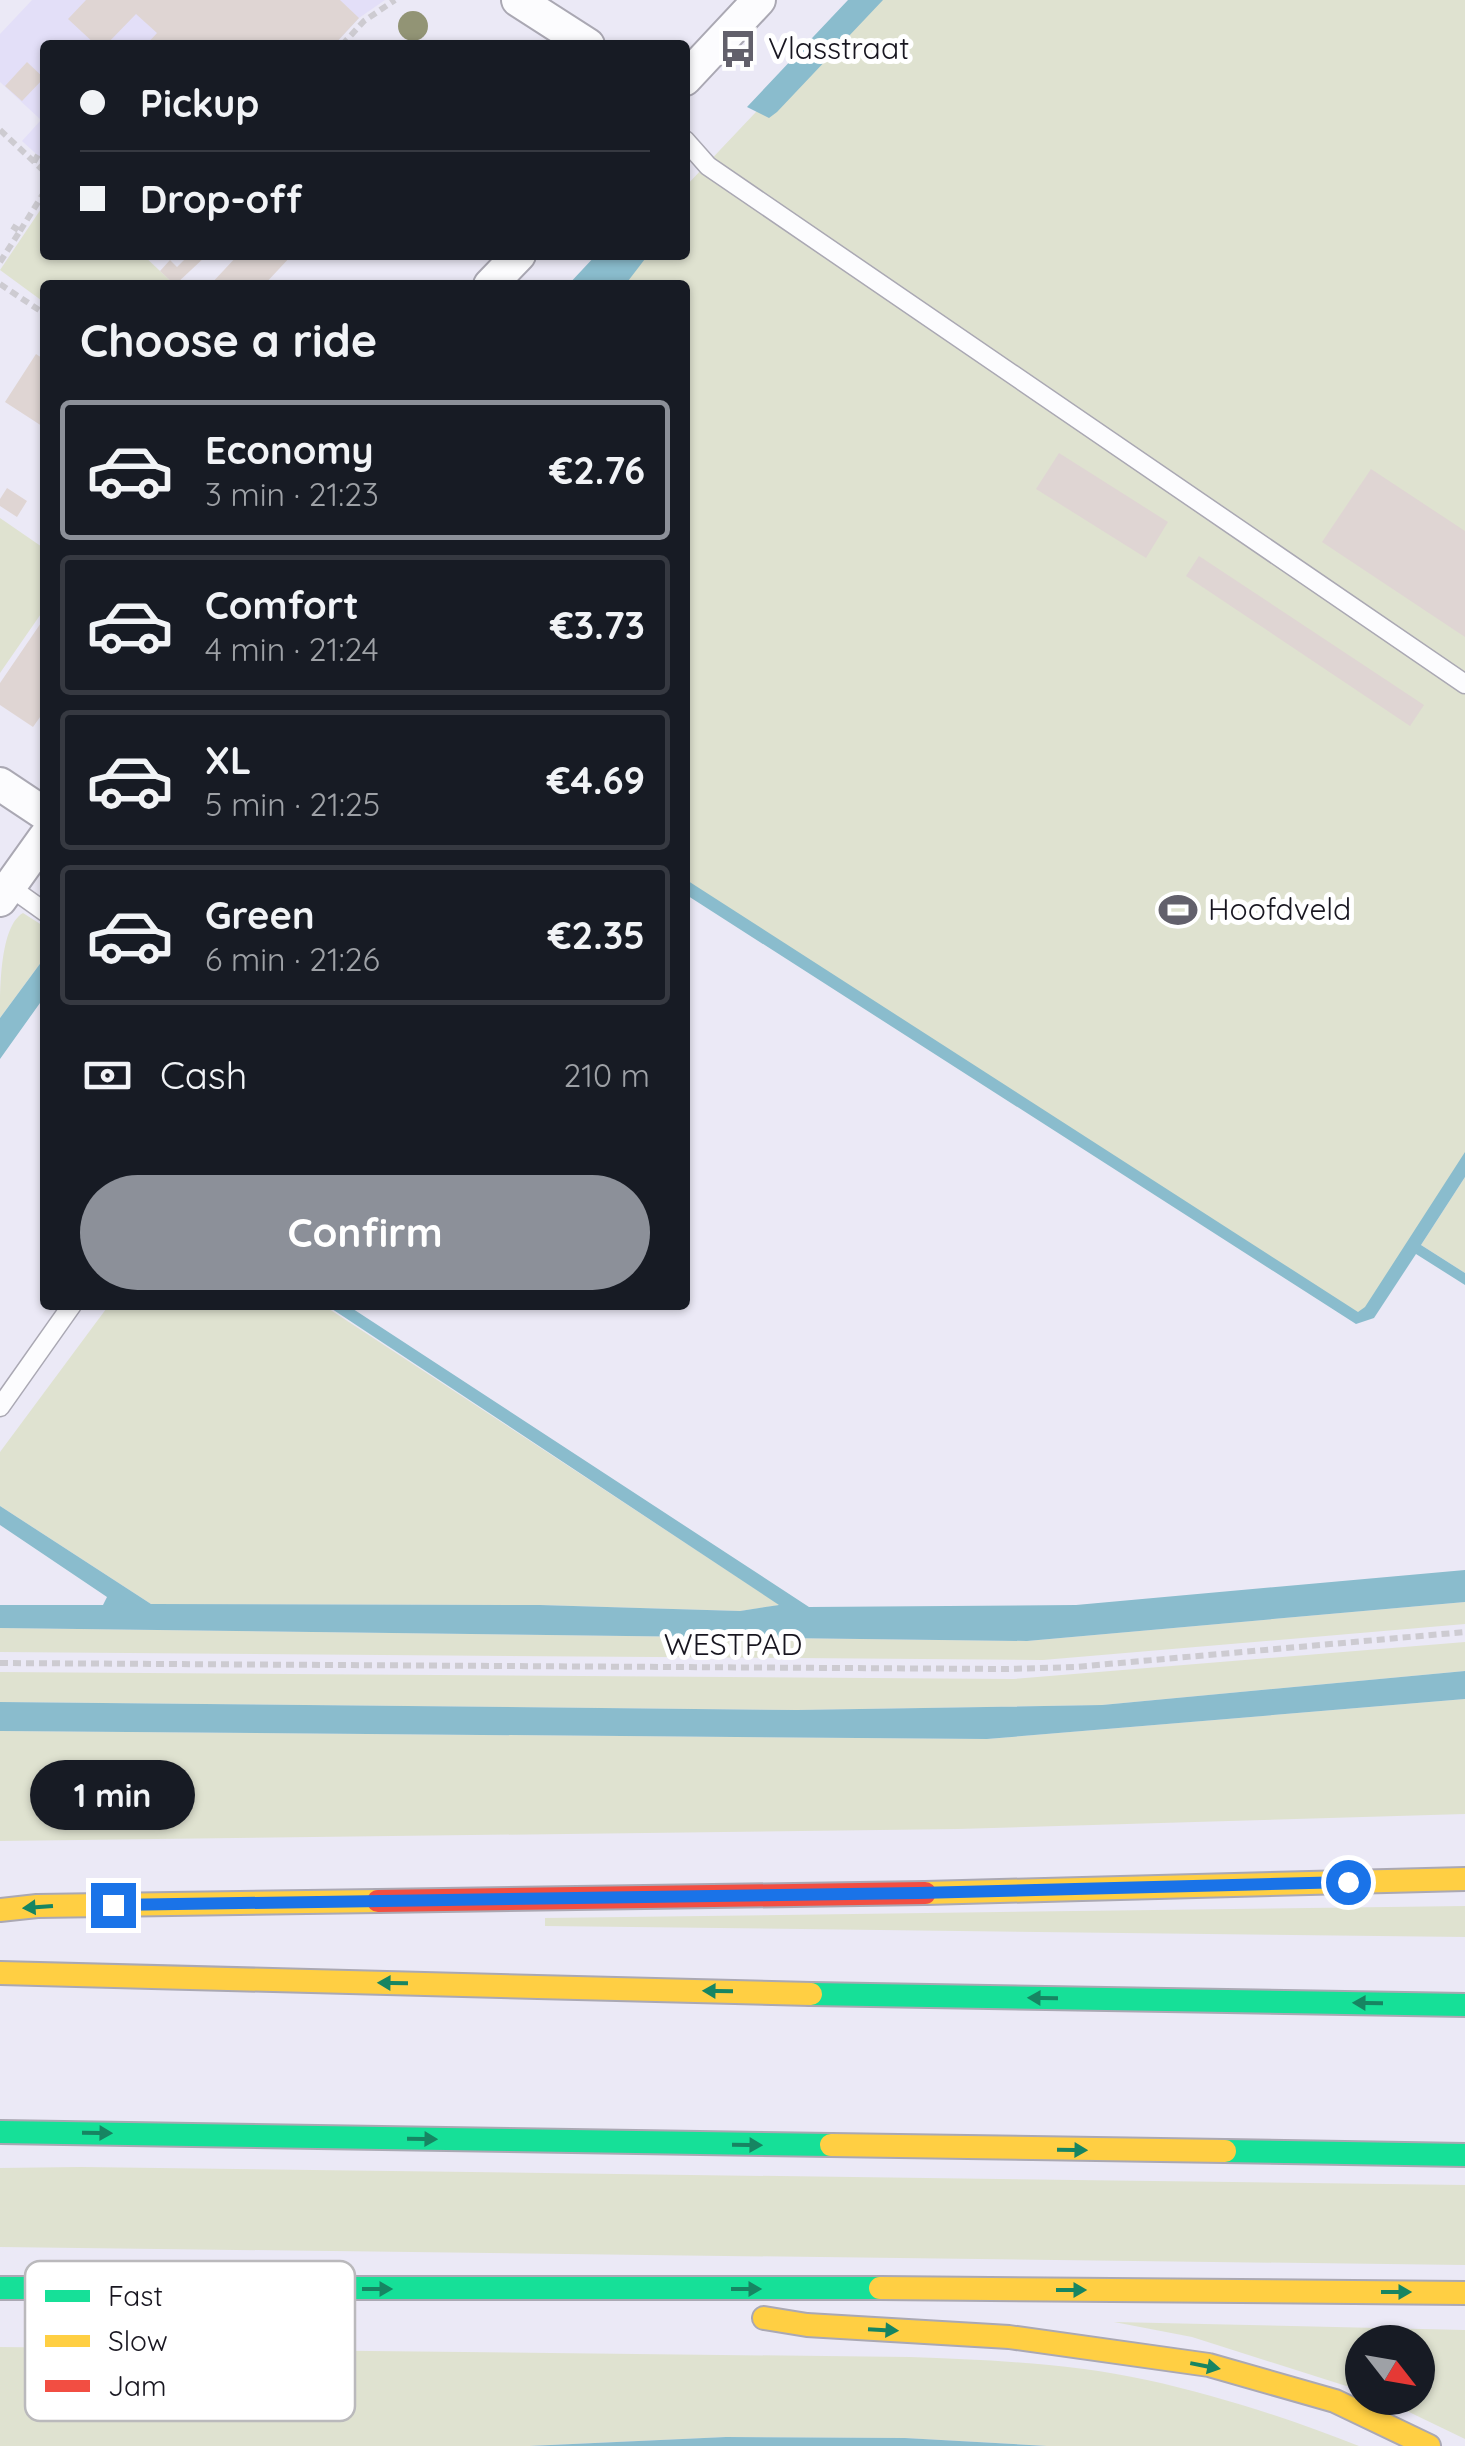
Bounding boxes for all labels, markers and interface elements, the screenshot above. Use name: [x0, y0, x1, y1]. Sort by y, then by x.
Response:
bus stop icon: Vlasstraat: [717, 28, 759, 70]
place label: Vlasstraat: [768, 29, 909, 67]
text: Pickup: [140, 79, 259, 127]
text: Drop-off: [140, 175, 302, 223]
text: Choose a ride: [80, 312, 377, 368]
icon: car: [85, 425, 175, 515]
text: Economy: [205, 426, 374, 474]
text: €2.76: [549, 446, 645, 494]
text: 3 min · 21:23: [205, 474, 379, 514]
icon: car: [85, 580, 175, 670]
text: Comfort: [205, 581, 359, 629]
text: €3.73: [550, 601, 645, 649]
text: 4 min · 21:24: [205, 629, 379, 669]
icon: car: [85, 735, 175, 825]
text: XL: [205, 736, 251, 784]
text: €4.69: [547, 756, 645, 804]
text: 5 min · 21:25: [205, 784, 380, 824]
sports icon: Hoofdveld: [1157, 889, 1199, 931]
icon: car: [85, 890, 175, 980]
place label: Hoofdveld: [1208, 890, 1351, 928]
text: Green: [205, 891, 315, 939]
text: €2.35: [548, 911, 645, 959]
text: 6 min · 21:26: [205, 939, 380, 979]
icon: cash: [80, 1048, 135, 1103]
text: Cash: [160, 1051, 247, 1099]
text: 210 m: [563, 1055, 650, 1095]
button: Confirm: [80, 1175, 650, 1290]
street label: WESTPAD: [664, 1625, 802, 1663]
callout: 1 min: [31, 1760, 196, 1830]
text: 1 min: [74, 1775, 151, 1815]
route start: [1326, 1860, 1371, 1905]
route end: [91, 1883, 136, 1928]
one-way arrow: [21, 1899, 53, 1915]
one-way arrow: [376, 1975, 408, 1991]
one-way arrow: [701, 1983, 733, 1999]
one-way arrow: [1026, 1990, 1058, 2006]
one-way arrow: [1351, 1995, 1383, 2011]
one-way arrow: [82, 2126, 114, 2142]
one-way arrow: [407, 2131, 439, 2147]
one-way arrow: [732, 2137, 764, 2153]
one-way arrow: [1057, 2142, 1089, 2158]
legend: [25, 2261, 355, 2421]
text: Fast: [108, 2278, 163, 2313]
one-way arrow: [362, 2281, 394, 2297]
one-way arrow: [730, 2281, 762, 2297]
one-way arrow: [1055, 2282, 1087, 2298]
one-way arrow: [1380, 2284, 1412, 2300]
one-way arrow: [867, 2322, 899, 2338]
text: Slow: [108, 2323, 168, 2358]
north arrow: [1345, 2325, 1435, 2415]
map controls: [1345, 2325, 1435, 2415]
one-way arrow: [1190, 2358, 1221, 2374]
text: Jam: [108, 2368, 167, 2403]

